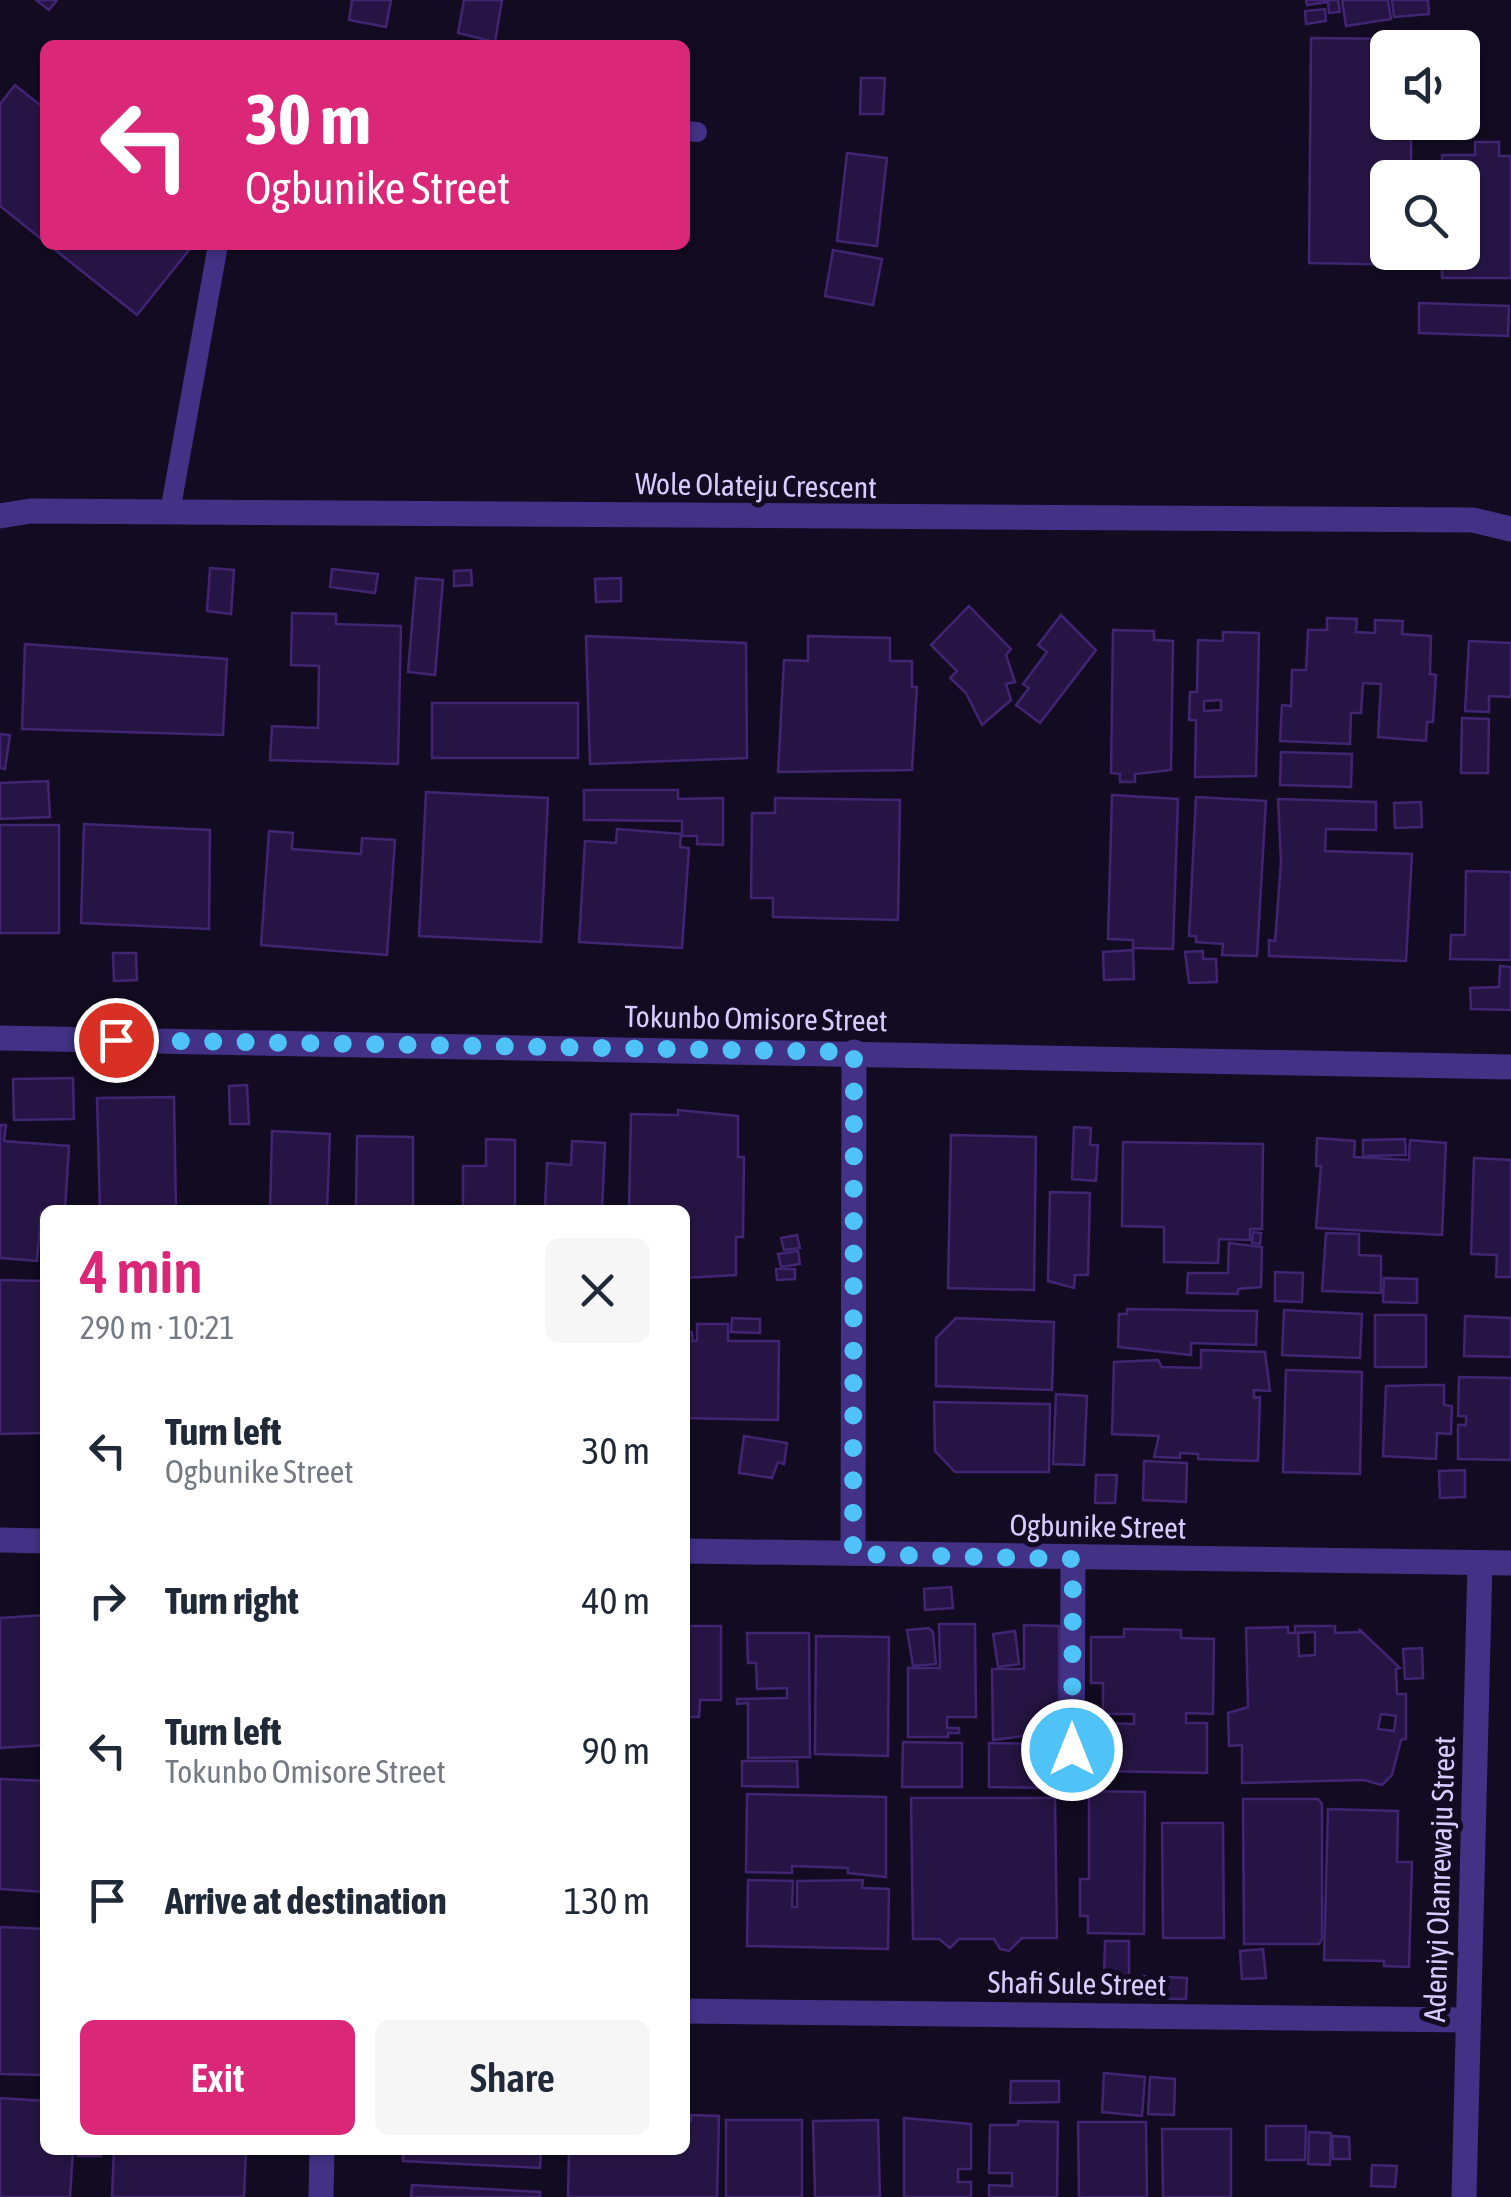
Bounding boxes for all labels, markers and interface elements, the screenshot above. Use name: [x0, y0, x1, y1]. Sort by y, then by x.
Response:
map controls: [1370, 30, 1480, 270]
button: sound: [1370, 30, 1480, 140]
text: 30 m: [245, 79, 371, 159]
icon: left: [80, 80, 210, 210]
button: search: [1370, 160, 1480, 270]
text: Ogbunike Street: [245, 162, 510, 214]
street label: Wole Olateju Crescent: [635, 466, 877, 504]
pin: [74, 998, 159, 1083]
street label: Tokunbo Omisore Street: [624, 999, 888, 1037]
icon: arrive: [89, 1013, 144, 1068]
text: 4 min: [80, 1237, 203, 1306]
button: close: [545, 1238, 650, 1343]
text: 290 m · 10:21: [80, 1309, 235, 1346]
text: Turn left: [165, 1410, 281, 1453]
icon: left: [80, 1423, 135, 1478]
text: 30 m: [582, 1429, 650, 1472]
text: Ogbunike Street: [165, 1453, 354, 1490]
street label: Ogbunike Street: [1009, 1507, 1187, 1545]
icon: right: [80, 1573, 135, 1628]
text: Turn right: [165, 1579, 299, 1622]
text: 40 m: [582, 1579, 650, 1622]
position arrow: [1020, 1698, 1124, 1802]
text: Turn left: [165, 1710, 281, 1753]
icon: left: [80, 1723, 135, 1778]
text: 90 m: [582, 1729, 650, 1772]
street label: Adeniyi Olanrewaju Street: [1417, 1735, 1461, 2023]
text: Tokunbo Omisore Street: [165, 1753, 446, 1790]
icon: arrive: [80, 1873, 135, 1928]
text: Arrive at destination: [165, 1879, 447, 1922]
text: 130 m: [564, 1879, 650, 1922]
street label: Shafi Sule Street: [987, 1964, 1167, 2002]
button: Exit: [80, 2020, 355, 2135]
button: Share: [375, 2020, 650, 2135]

